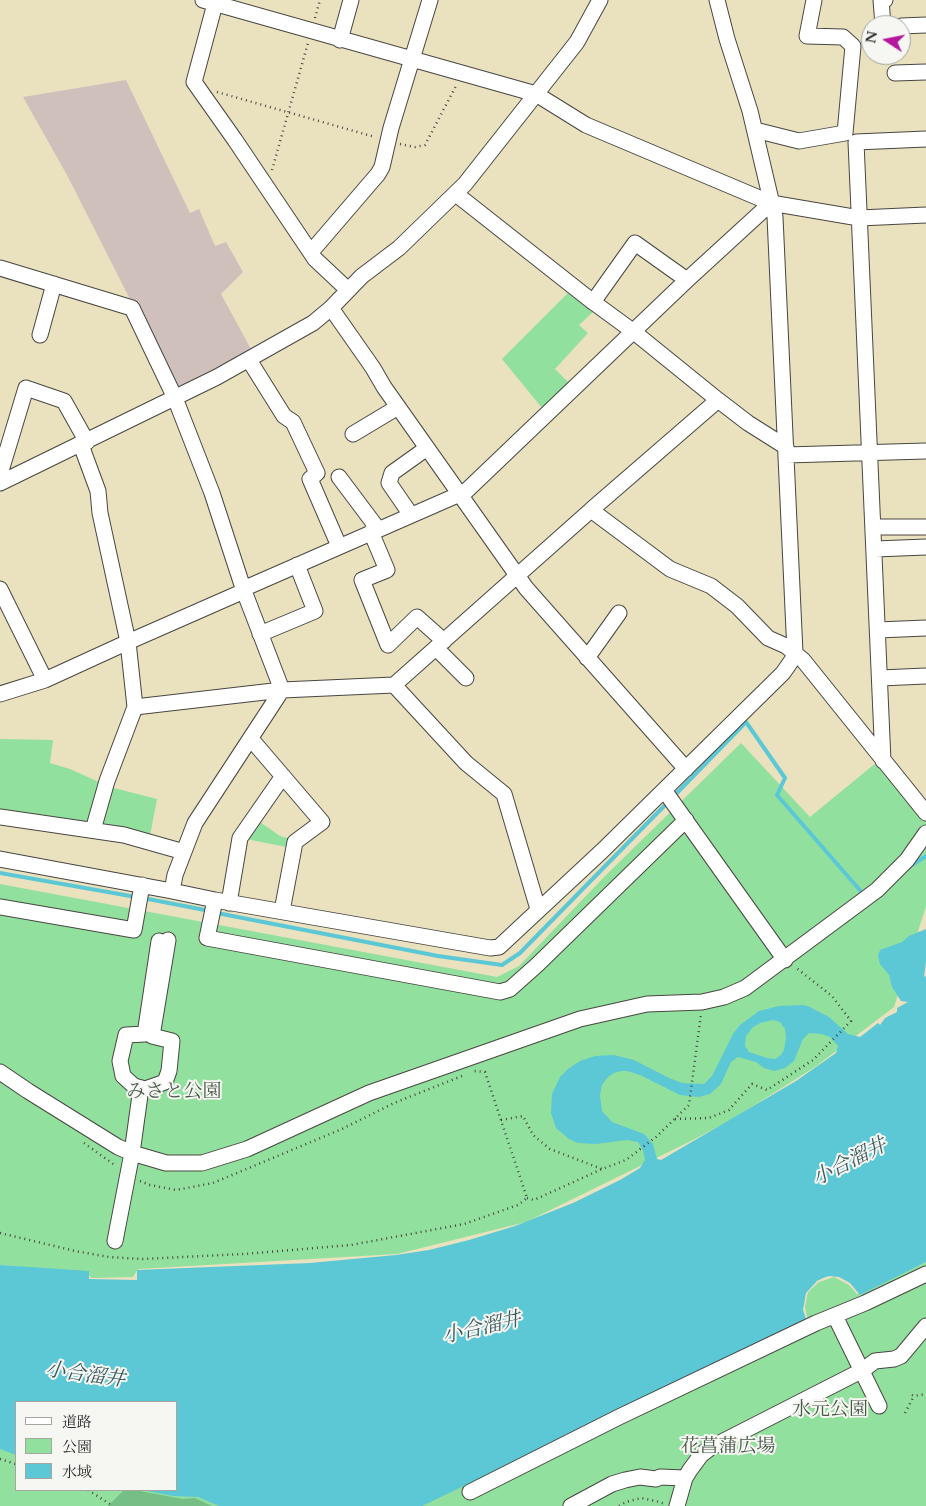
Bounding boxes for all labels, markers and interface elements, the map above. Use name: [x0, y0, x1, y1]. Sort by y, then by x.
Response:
north arrow: [861, 15, 911, 65]
text: N: [861, 29, 882, 45]
park label: みさと公園: [127, 1082, 221, 1104]
water label: 小合溜井: [809, 1134, 891, 1192]
water label: 小合溜井: [440, 1308, 524, 1350]
water label: 小合溜井: [44, 1359, 126, 1393]
park label: 水元公園: [792, 1400, 868, 1422]
legend: [15, 1401, 178, 1491]
text: 道路: [62, 1412, 92, 1432]
text: 公園: [62, 1437, 92, 1457]
park label: 花菖蒲広場: [681, 1437, 775, 1459]
text: 水域: [62, 1462, 92, 1482]

